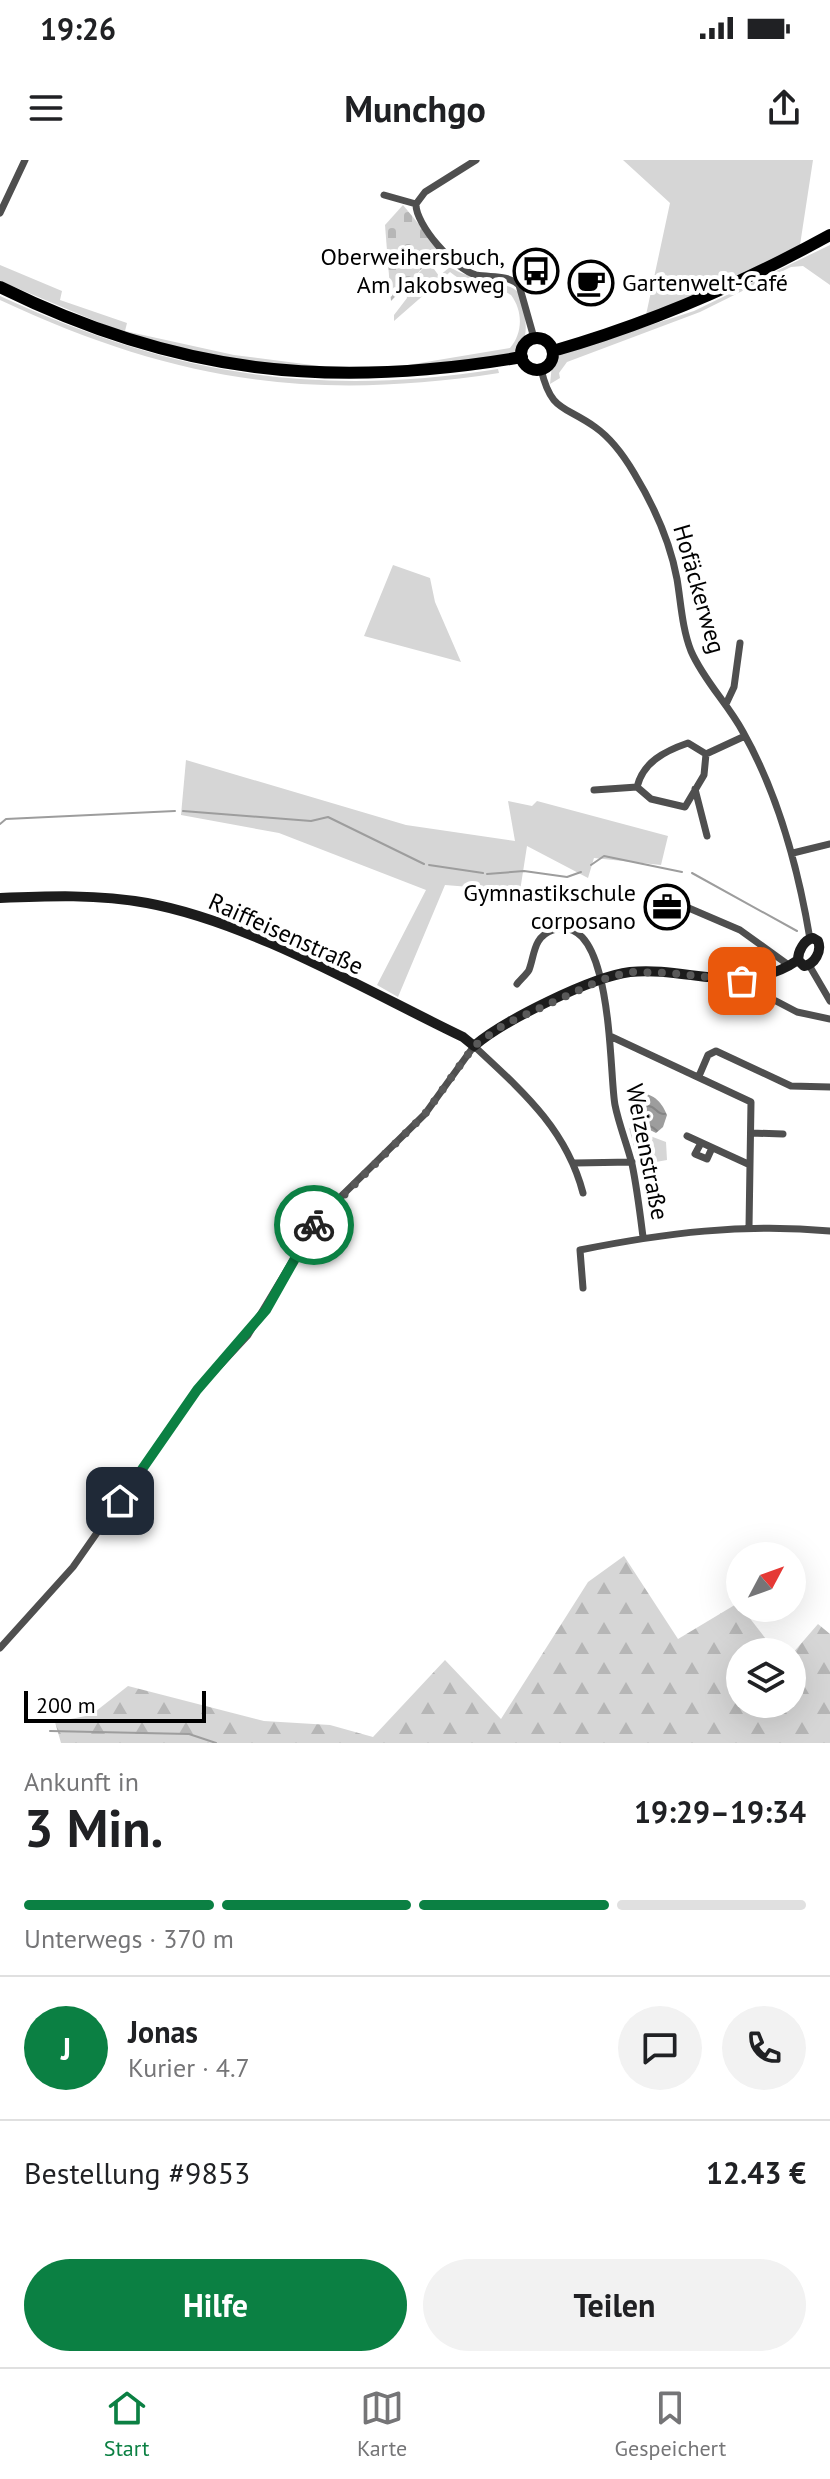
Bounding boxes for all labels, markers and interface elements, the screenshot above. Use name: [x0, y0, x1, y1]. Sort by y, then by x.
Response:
text: 19:26: [40, 9, 116, 48]
text: Munchgo: [344, 85, 486, 132]
icon: menu: [24, 86, 68, 130]
icon: share: [762, 86, 806, 130]
place label: Oberweihersbuch, Am Jakobsweg: [320, 241, 505, 300]
bus stop icon: Oberweihersbuch, Am Jakobsweg: [512, 247, 560, 295]
cafe icon: Gartenwelt-Café: [567, 259, 615, 307]
place label: Gartenwelt-Café: [622, 267, 788, 298]
street label: Hofäckerweg: [666, 521, 733, 657]
place label: Gymnastikschule corposano: [463, 877, 636, 936]
office icon: Gymnastikschule corposano: [643, 883, 691, 931]
street label: Raiffeisenstraße: [204, 886, 368, 982]
pin: [708, 947, 776, 1015]
icon: bag: [720, 959, 764, 1003]
street label: Weizenstraße: [619, 1081, 676, 1223]
courier: [274, 1185, 354, 1265]
icon: bike: [292, 1203, 336, 1247]
pin: [86, 1467, 154, 1535]
icon: home: [98, 1479, 142, 1523]
north arrow: [726, 1542, 806, 1622]
map controls: [726, 1542, 806, 1718]
button: layers: [726, 1638, 806, 1718]
scale bar: [24, 1687, 206, 1723]
text: 200 m: [36, 1691, 96, 1719]
text: Ankunft in: [24, 1765, 139, 1798]
text: 19:29–19:34: [634, 1792, 806, 1831]
text: 3 Min.: [24, 1794, 163, 1861]
text: Unterwegs · 370 m: [24, 1922, 234, 1955]
button: chat: [618, 2006, 702, 2090]
button: phone: [722, 2006, 806, 2090]
text: Jonas: [128, 2012, 198, 2051]
text: J: [61, 2029, 71, 2068]
text: Kurier · 4.7: [128, 2051, 250, 2084]
text: Bestellung #9853: [24, 2153, 250, 2192]
text: 12.43 €: [706, 2153, 806, 2192]
button: Hilfe: [24, 2259, 407, 2351]
button: Teilen: [423, 2259, 806, 2351]
tab: Start: [104, 2386, 149, 2462]
tab: Karte: [357, 2386, 407, 2462]
tab: Gespeichert: [615, 2386, 726, 2462]

